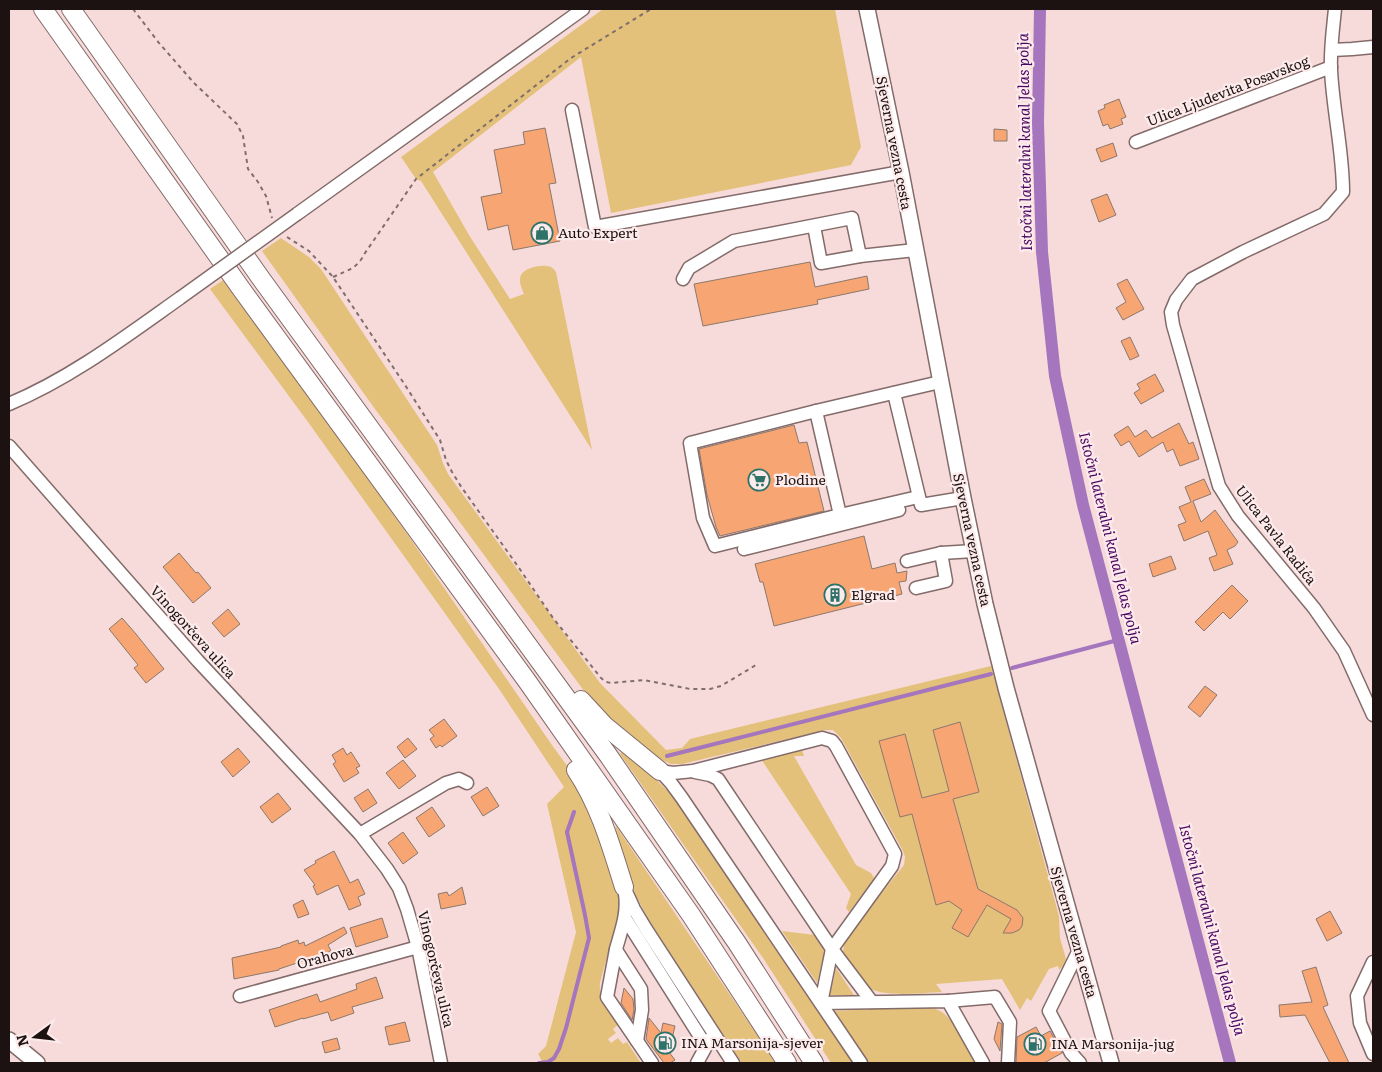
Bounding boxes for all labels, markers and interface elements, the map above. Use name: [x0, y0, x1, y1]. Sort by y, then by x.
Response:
water label: Istočni lateralni kanal Jelas polja: [1010, 32, 1037, 251]
street label: Ulica Ljudevita Posavskog: [1144, 50, 1312, 130]
street label: Sjeverna vezna cesta: [872, 74, 918, 212]
shop icon: Auto Expert: [530, 221, 554, 245]
place label: Auto Expert: [558, 222, 638, 242]
water label: Istočni lateralni kanal Jelas polja: [1074, 429, 1149, 647]
supermarket icon: Plodine: [747, 468, 771, 492]
place label: Plodine: [775, 469, 826, 489]
street label: Sjeverna vezna cesta: [949, 471, 997, 609]
street label: Ulica Pavla Radića: [1232, 480, 1322, 589]
street label: Vinogorčeva ulica: [146, 580, 241, 683]
building icon: Elgrad: [823, 583, 847, 607]
place label: Elgrad: [851, 584, 895, 604]
water label: Istočni lateralni kanal Jelas polja: [1174, 821, 1253, 1038]
street label: Sjeverna vezna cesta: [1047, 864, 1103, 1000]
street label: Vinogorčeva ulica: [414, 908, 460, 1030]
street label: Orahova: [294, 939, 356, 973]
north arrow: [10, 1012, 60, 1062]
fuel station icon: INA Marsonija-sjever: [653, 1031, 677, 1055]
text: N: [10, 1032, 33, 1049]
place label: INA Marsonija-sjever: [681, 1032, 823, 1052]
fuel station icon: INA Marsonija-jug: [1023, 1032, 1047, 1056]
place label: INA Marsonija-jug: [1051, 1033, 1175, 1053]

